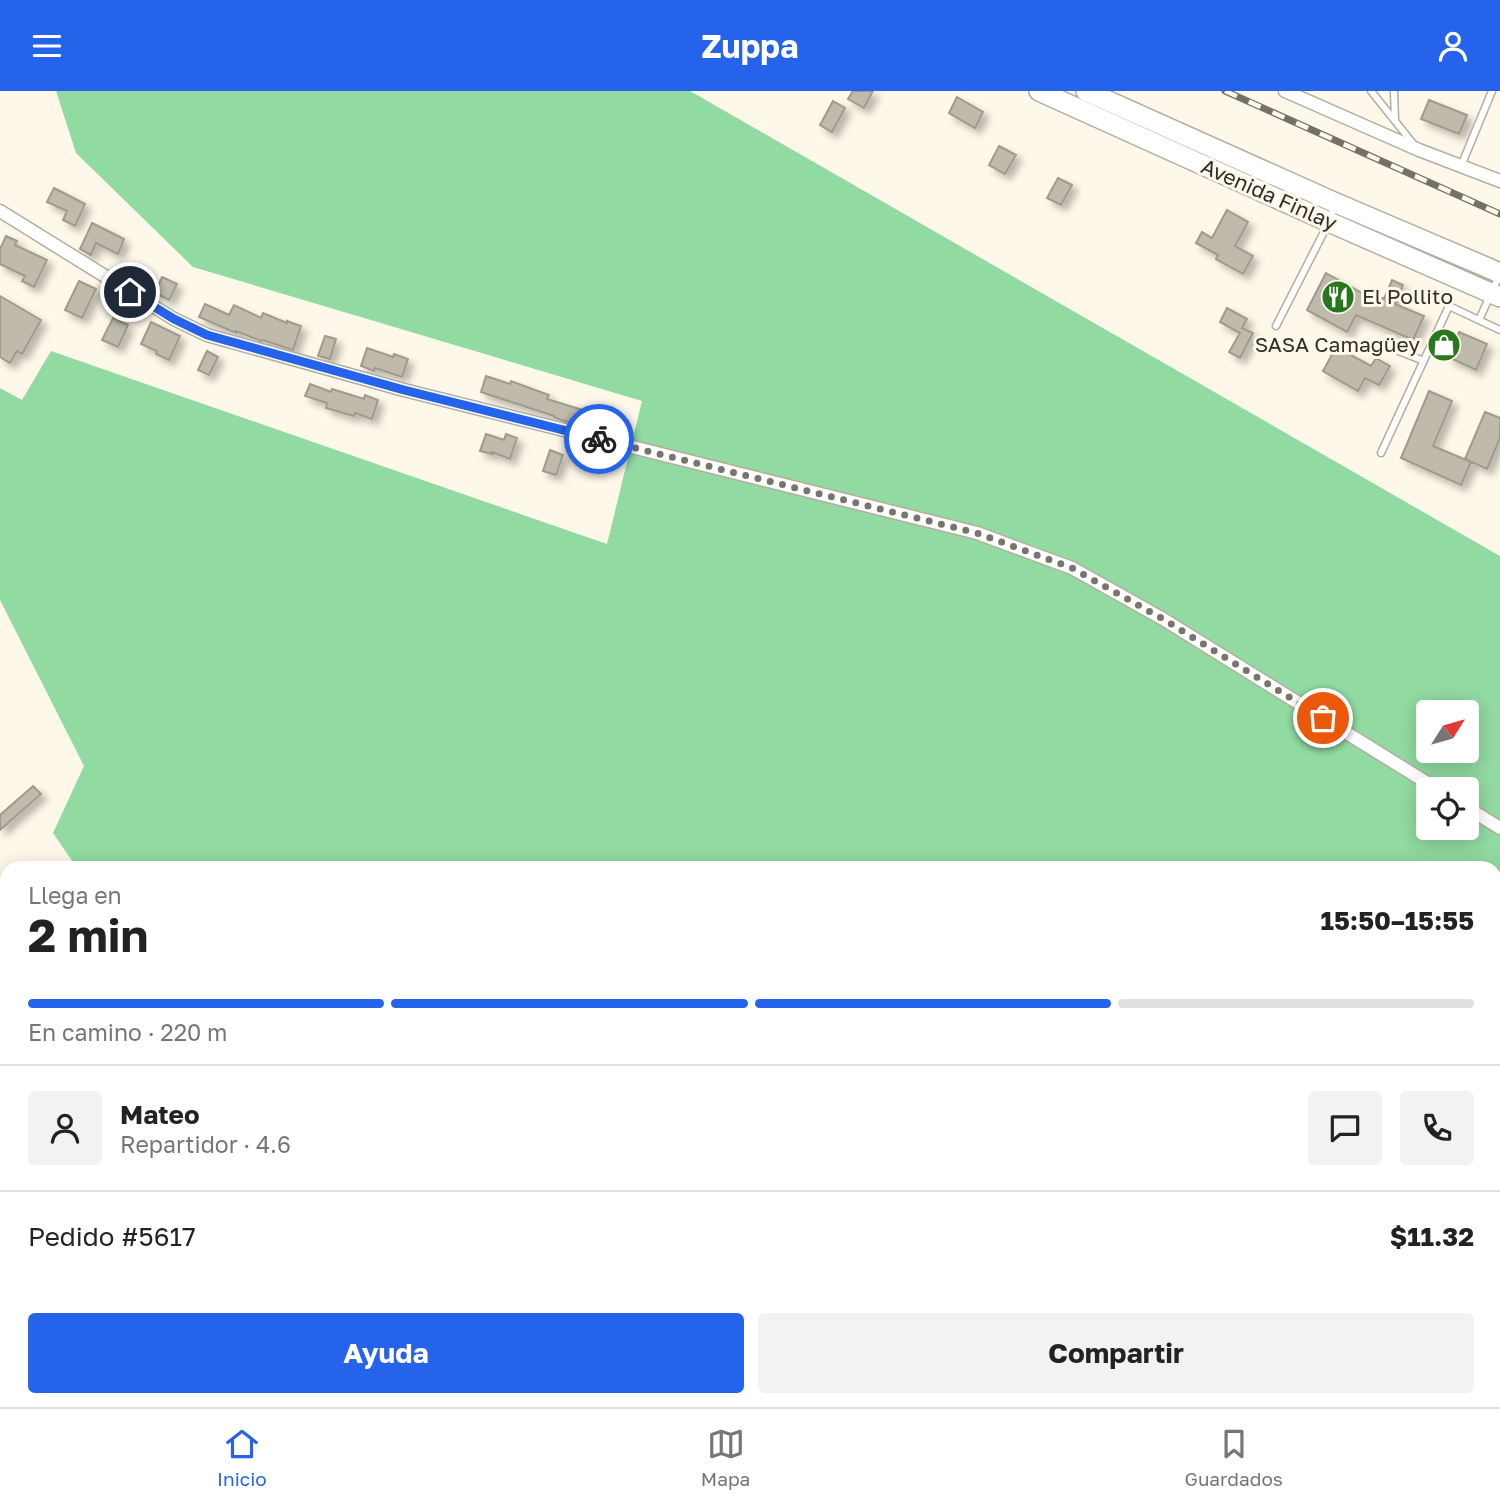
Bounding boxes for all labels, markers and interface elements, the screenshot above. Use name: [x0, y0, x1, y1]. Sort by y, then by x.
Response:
icon: menu: [28, 27, 66, 65]
text: Zuppa: [701, 27, 799, 65]
icon: person: [1434, 27, 1472, 65]
street label: Avenida Finlay: [1197, 153, 1342, 236]
pin: [100, 262, 160, 322]
icon: home: [111, 273, 149, 311]
restaurant icon: El Pollito: [1319, 278, 1357, 316]
place label: El Pollito: [1362, 283, 1453, 309]
shop icon: SASA Camagüey: [1425, 326, 1463, 364]
place label: SASA Camagüey: [1255, 331, 1420, 357]
courier: [564, 404, 634, 474]
icon: bike: [580, 420, 618, 458]
pin: [1293, 688, 1353, 748]
icon: bag: [1304, 699, 1342, 737]
north arrow: [1416, 700, 1479, 763]
map controls: [1416, 700, 1479, 840]
button: locate: [1416, 777, 1479, 840]
text: Llega en: [28, 881, 122, 909]
text: 15:50–15:55: [1321, 905, 1474, 936]
text: 2 min: [28, 907, 148, 962]
text: En camino · 220 m: [28, 1018, 227, 1046]
button: person: [28, 1091, 102, 1165]
button: chat: [1308, 1091, 1382, 1165]
button: phone: [1400, 1091, 1474, 1165]
text: Mateo: [120, 1099, 200, 1130]
text: Repartidor · 4.6: [120, 1130, 291, 1158]
text: Pedido #5617: [28, 1221, 196, 1252]
text: $11.32: [1390, 1221, 1474, 1252]
button: Ayuda: [28, 1313, 744, 1393]
button: Compartir: [758, 1313, 1474, 1393]
tab: Inicio: [217, 1425, 267, 1490]
tab: Mapa: [701, 1425, 750, 1490]
tab: Guardados: [1184, 1425, 1283, 1490]

